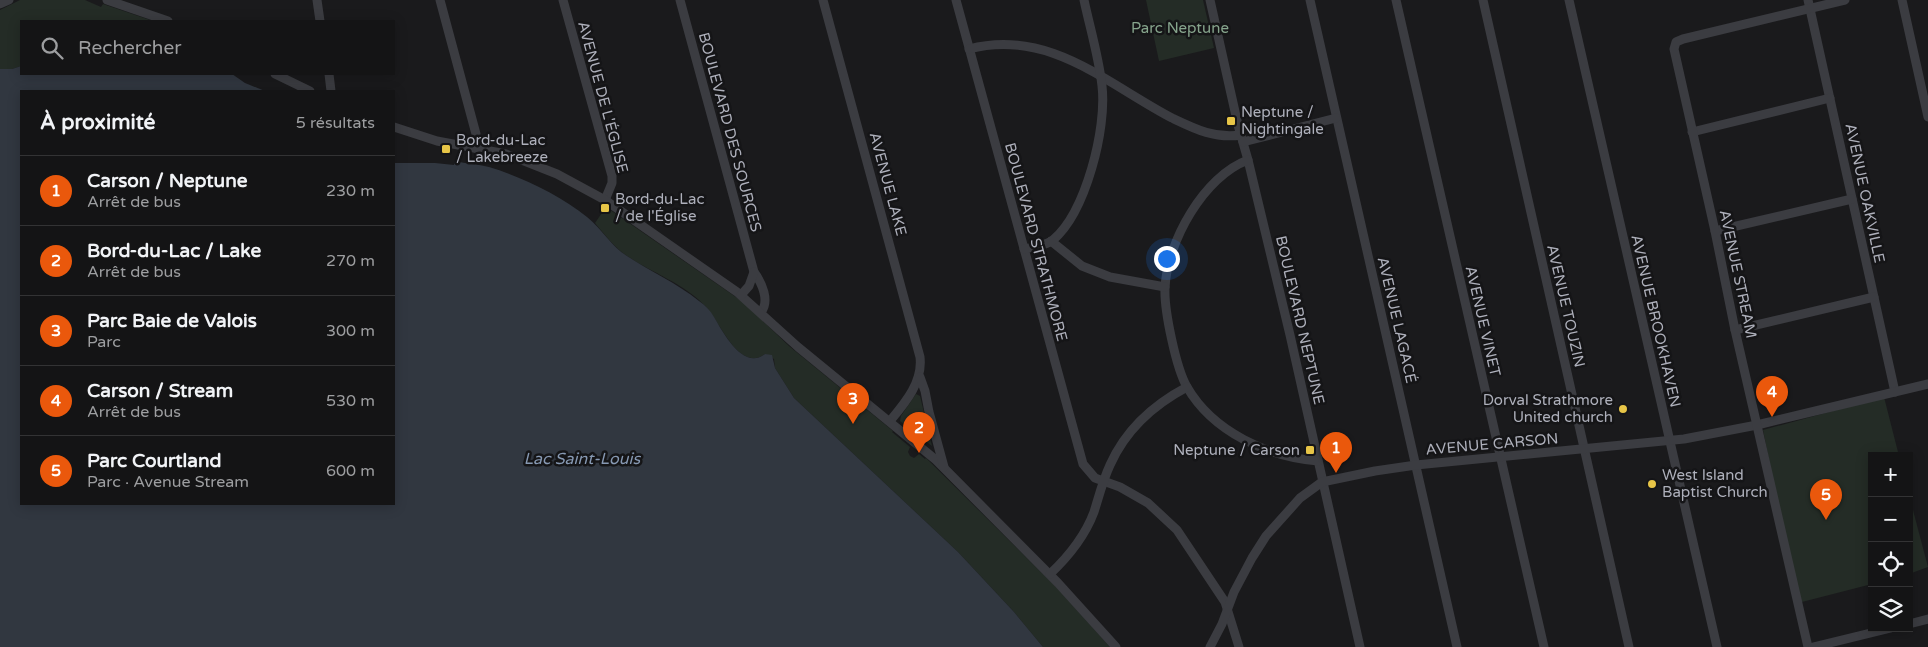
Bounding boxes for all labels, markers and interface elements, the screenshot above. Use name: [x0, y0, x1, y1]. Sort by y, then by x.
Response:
street label: AVENUE DE L'ÉGLISE: [574, 19, 632, 175]
park label: Parc Neptune: [1131, 19, 1229, 37]
search box: [20, 20, 395, 75]
street label: BOULEVARD DES SOURCES: [695, 30, 765, 234]
icon: search: [38, 34, 66, 62]
text: Rechercher: [78, 37, 181, 59]
place label: Neptune / Nightingale: [1241, 103, 1324, 138]
text: À proximité: [40, 110, 155, 135]
text: 5 résultats: [296, 113, 375, 133]
marker: Neptune / Nightingale: [1225, 115, 1237, 127]
street label: AVENUE OAKVILLE: [1841, 122, 1889, 264]
street label: AVENUE LAKE: [866, 130, 910, 238]
place label: Bord-du-Lac / Lakebreeze: [456, 131, 548, 166]
street label: BOULEVARD STRATHMORE: [1001, 141, 1071, 343]
marker: Bord-du-Lac / Lakebreeze: [440, 143, 452, 155]
text: Carson / Neptune: [87, 170, 248, 192]
text: 1: [51, 181, 61, 201]
text: 230 m: [326, 181, 375, 201]
place label: Bord-du-Lac / de l'Église: [615, 190, 704, 225]
text: Arrêt de bus: [87, 192, 181, 212]
marker: Bord-du-Lac / de l'Église: [599, 202, 611, 214]
street label: AVENUE STREAM: [1716, 208, 1760, 340]
street label: AVENUE BROOKHAVEN: [1627, 233, 1685, 409]
street label: BOULEVARD NEPTUNE: [1272, 234, 1328, 406]
text: Bord-du-Lac / Lake: [87, 240, 261, 262]
street label: AVENUE TOUZIN: [1543, 243, 1589, 369]
your location: [1154, 246, 1180, 272]
text: 2: [51, 251, 61, 271]
text: 270 m: [326, 251, 375, 271]
street label: AVENUE LAGACÉ: [1374, 255, 1420, 385]
text: Arrêt de bus: [87, 262, 181, 282]
street label: AVENUE VINET: [1462, 264, 1504, 378]
text: Parc Baie de Valois: [87, 310, 257, 332]
text: 3: [51, 321, 61, 341]
text: 300 m: [326, 321, 375, 341]
text: Parc: [87, 332, 121, 352]
pin: 4: [1756, 376, 1788, 417]
text: Carson / Stream: [87, 380, 233, 402]
pin: 3: [837, 383, 869, 424]
text: 4: [51, 391, 61, 411]
text: 530 m: [326, 391, 375, 411]
place label: Dorval Strathmore United church: [1483, 391, 1613, 426]
text: Arrêt de bus: [87, 402, 181, 422]
marker: Dorval Strathmore United church: [1617, 403, 1629, 415]
pin: 2: [903, 412, 935, 453]
street label: AVENUE CARSON: [1425, 429, 1559, 459]
pin: 1: [1320, 432, 1352, 473]
place label: Neptune / Carson: [1173, 441, 1300, 459]
marker: Neptune / Carson: [1304, 444, 1316, 456]
water label: Lac Saint-Louis: [524, 449, 641, 469]
text: Parc Courtland: [87, 450, 222, 472]
map controls: [1868, 452, 1913, 632]
button: +: [1868, 452, 1913, 497]
text: 5: [51, 461, 61, 481]
text: 600 m: [326, 461, 375, 481]
place label: West Island Baptist Church: [1662, 466, 1768, 501]
text: Parc · Avenue Stream: [87, 472, 249, 492]
marker: West Island Baptist Church: [1646, 478, 1658, 490]
pin: 5: [1810, 479, 1842, 520]
button: −: [1868, 497, 1913, 542]
button: locate: [1868, 542, 1913, 587]
button: layers: [1868, 587, 1913, 632]

